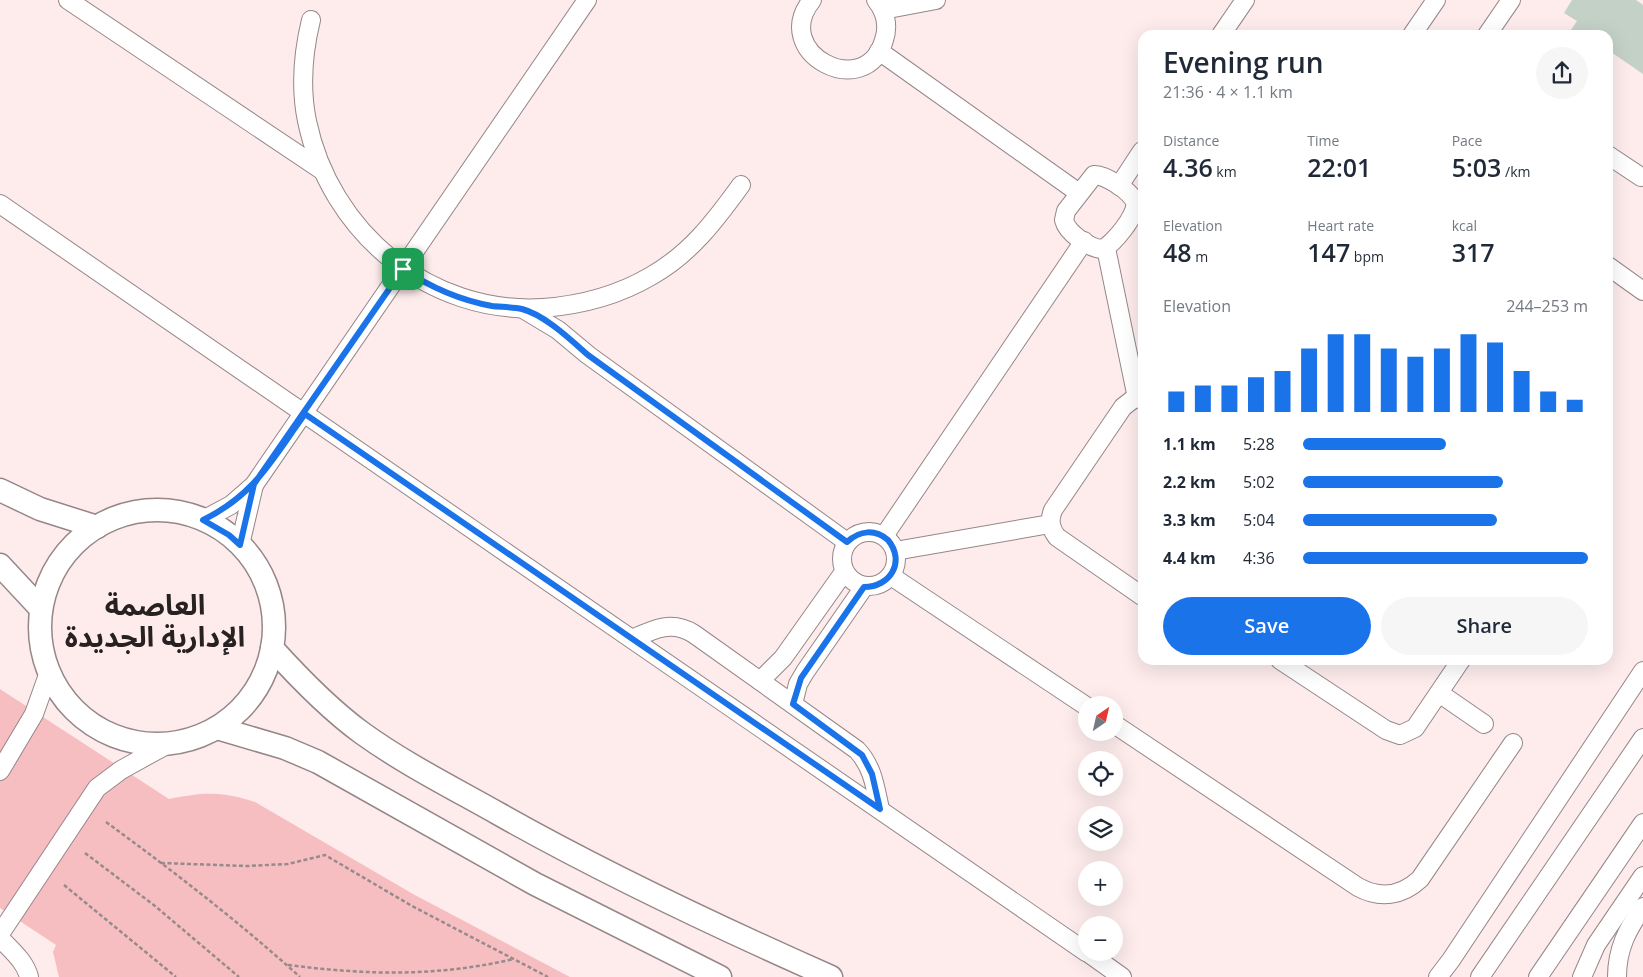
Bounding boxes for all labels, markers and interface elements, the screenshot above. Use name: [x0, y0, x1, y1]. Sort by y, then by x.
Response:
text: Evening run: [1163, 43, 1324, 81]
button: share: [1536, 47, 1588, 99]
text: 21:36 · 4 × 1.1 km: [1163, 81, 1293, 103]
text: Distance: [1163, 131, 1219, 150]
text: Time: [1307, 131, 1339, 150]
text: Pace: [1452, 131, 1482, 150]
text: 4.36: [1163, 150, 1213, 184]
text: 22:01: [1307, 150, 1371, 184]
text: 5:03: [1452, 150, 1501, 184]
text: km: [1213, 162, 1237, 181]
text: /km: [1501, 162, 1530, 181]
text: Elevation: [1163, 216, 1222, 235]
text: Heart rate: [1307, 216, 1374, 235]
text: kcal: [1452, 216, 1477, 235]
text: 48: [1163, 235, 1192, 269]
text: 147: [1307, 235, 1350, 269]
text: 317: [1452, 235, 1495, 269]
text: m: [1192, 247, 1208, 266]
text: bpm: [1350, 247, 1384, 266]
pin: [382, 248, 424, 290]
icon: arrive: [389, 255, 417, 283]
text: Elevation: [1163, 295, 1231, 317]
text: 244–253 m: [1506, 295, 1588, 317]
text: 1.1 km: [1163, 433, 1216, 455]
text: 5:28: [1243, 433, 1275, 455]
text: 2.2 km: [1163, 471, 1216, 493]
text: 5:02: [1243, 471, 1275, 493]
text: 3.3 km: [1163, 509, 1216, 531]
text: 5:04: [1243, 509, 1275, 531]
text: 4.4 km: [1163, 547, 1216, 569]
text: 4:36: [1243, 547, 1275, 569]
district label: العاصمة الإدارية الجديدة: [65, 585, 245, 656]
button: Save: [1163, 597, 1371, 655]
button: Share: [1381, 597, 1588, 655]
north arrow: [1078, 696, 1122, 741]
map controls: [1078, 696, 1123, 961]
button: locate: [1078, 751, 1123, 796]
button: layers: [1078, 806, 1123, 851]
button: +: [1078, 861, 1123, 906]
button: −: [1078, 916, 1123, 961]

